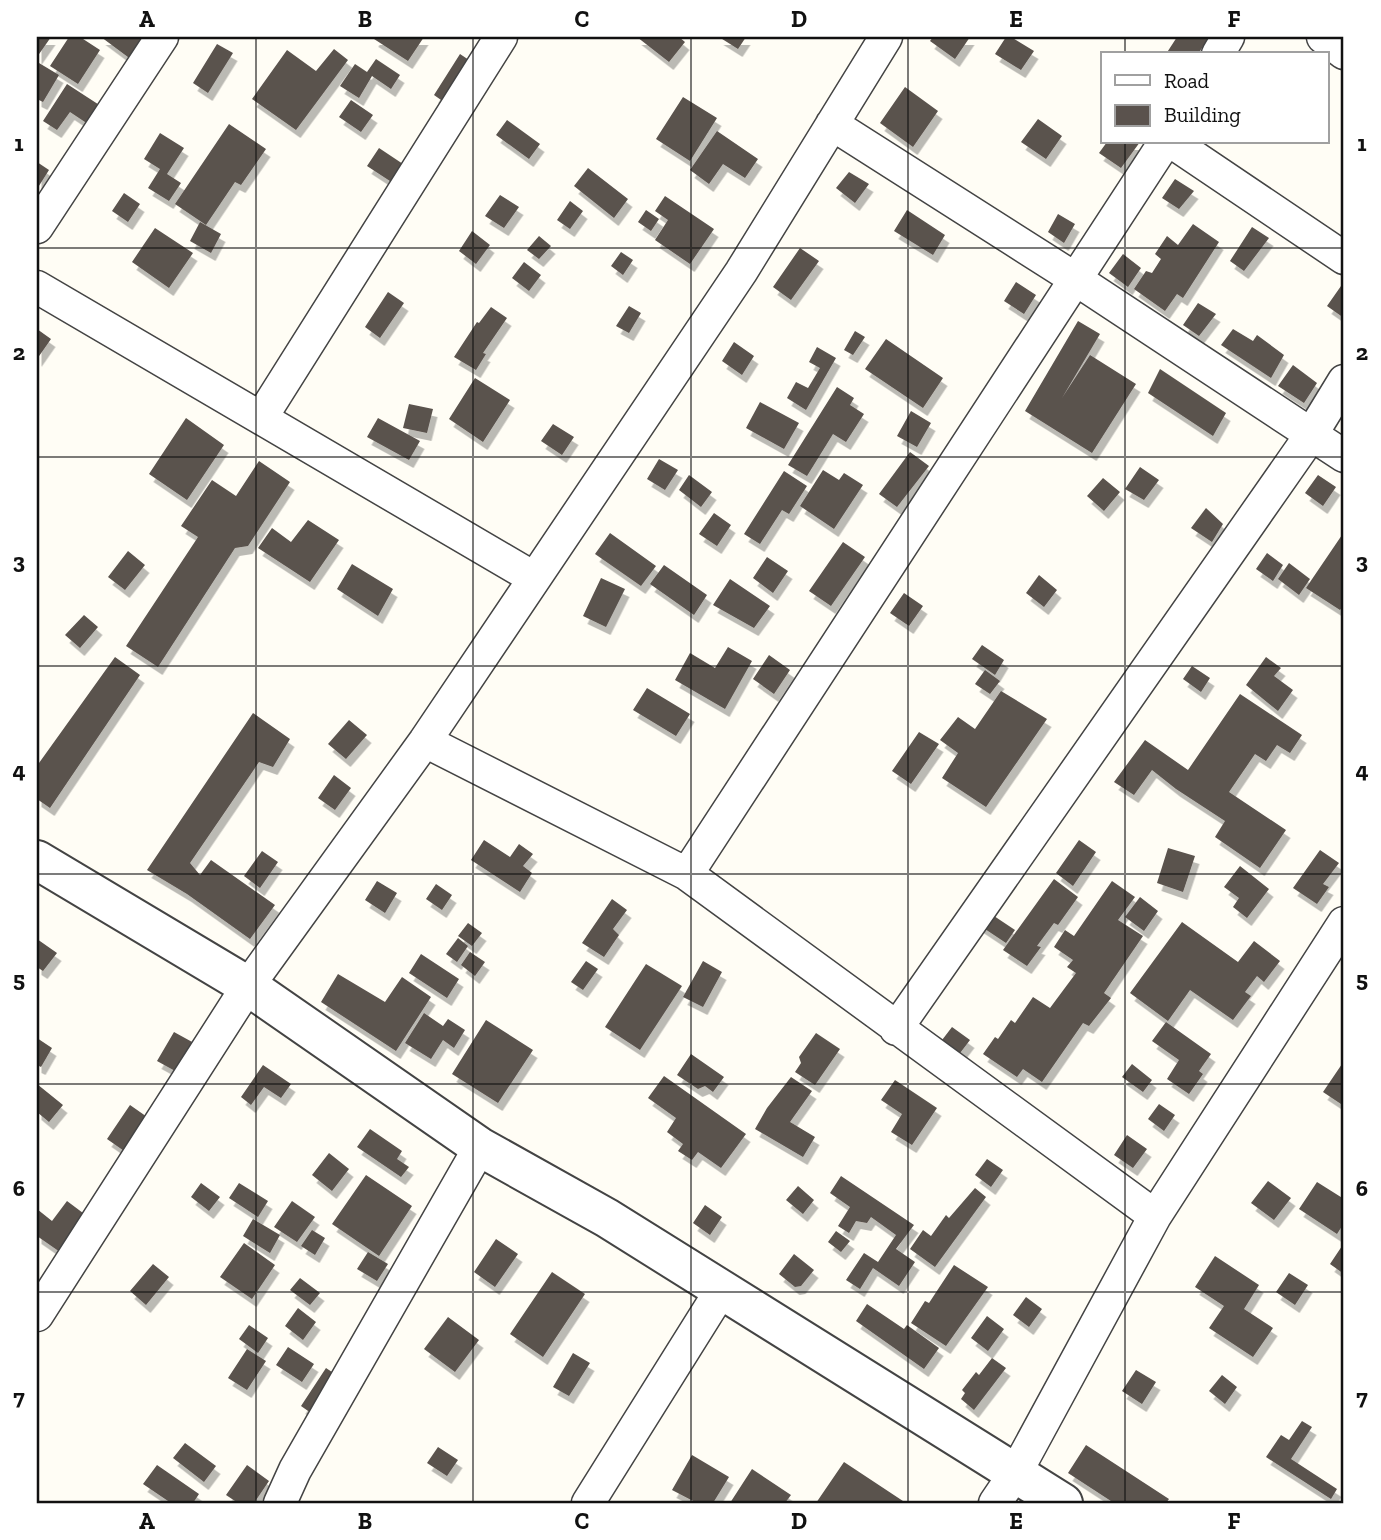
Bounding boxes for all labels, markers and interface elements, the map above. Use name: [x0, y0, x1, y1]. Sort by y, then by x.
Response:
text: A: [139, 5, 155, 33]
text: B: [358, 5, 372, 33]
text: C: [575, 5, 589, 33]
text: D: [791, 5, 807, 33]
text: E: [1009, 5, 1023, 33]
text: F: [1227, 5, 1241, 33]
legend: [1101, 52, 1328, 144]
text: Road: [1164, 68, 1210, 93]
text: Building: [1164, 102, 1241, 127]
text: 1: [14, 129, 24, 157]
text: 1: [1357, 129, 1367, 157]
text: 2: [13, 338, 25, 366]
text: 2: [1356, 338, 1368, 366]
text: 3: [13, 547, 25, 575]
text: 3: [1356, 547, 1368, 575]
text: 4: [12, 756, 26, 784]
text: 4: [1355, 756, 1369, 784]
text: 5: [13, 965, 25, 993]
text: 5: [1356, 965, 1368, 993]
text: 6: [13, 1174, 25, 1202]
text: 6: [1356, 1174, 1368, 1202]
text: 7: [13, 1383, 25, 1411]
text: 7: [1356, 1383, 1368, 1411]
text: A: [139, 1507, 155, 1535]
text: B: [358, 1507, 372, 1535]
text: C: [575, 1507, 589, 1535]
text: D: [791, 1507, 807, 1535]
text: E: [1009, 1507, 1023, 1535]
text: F: [1227, 1507, 1241, 1535]

